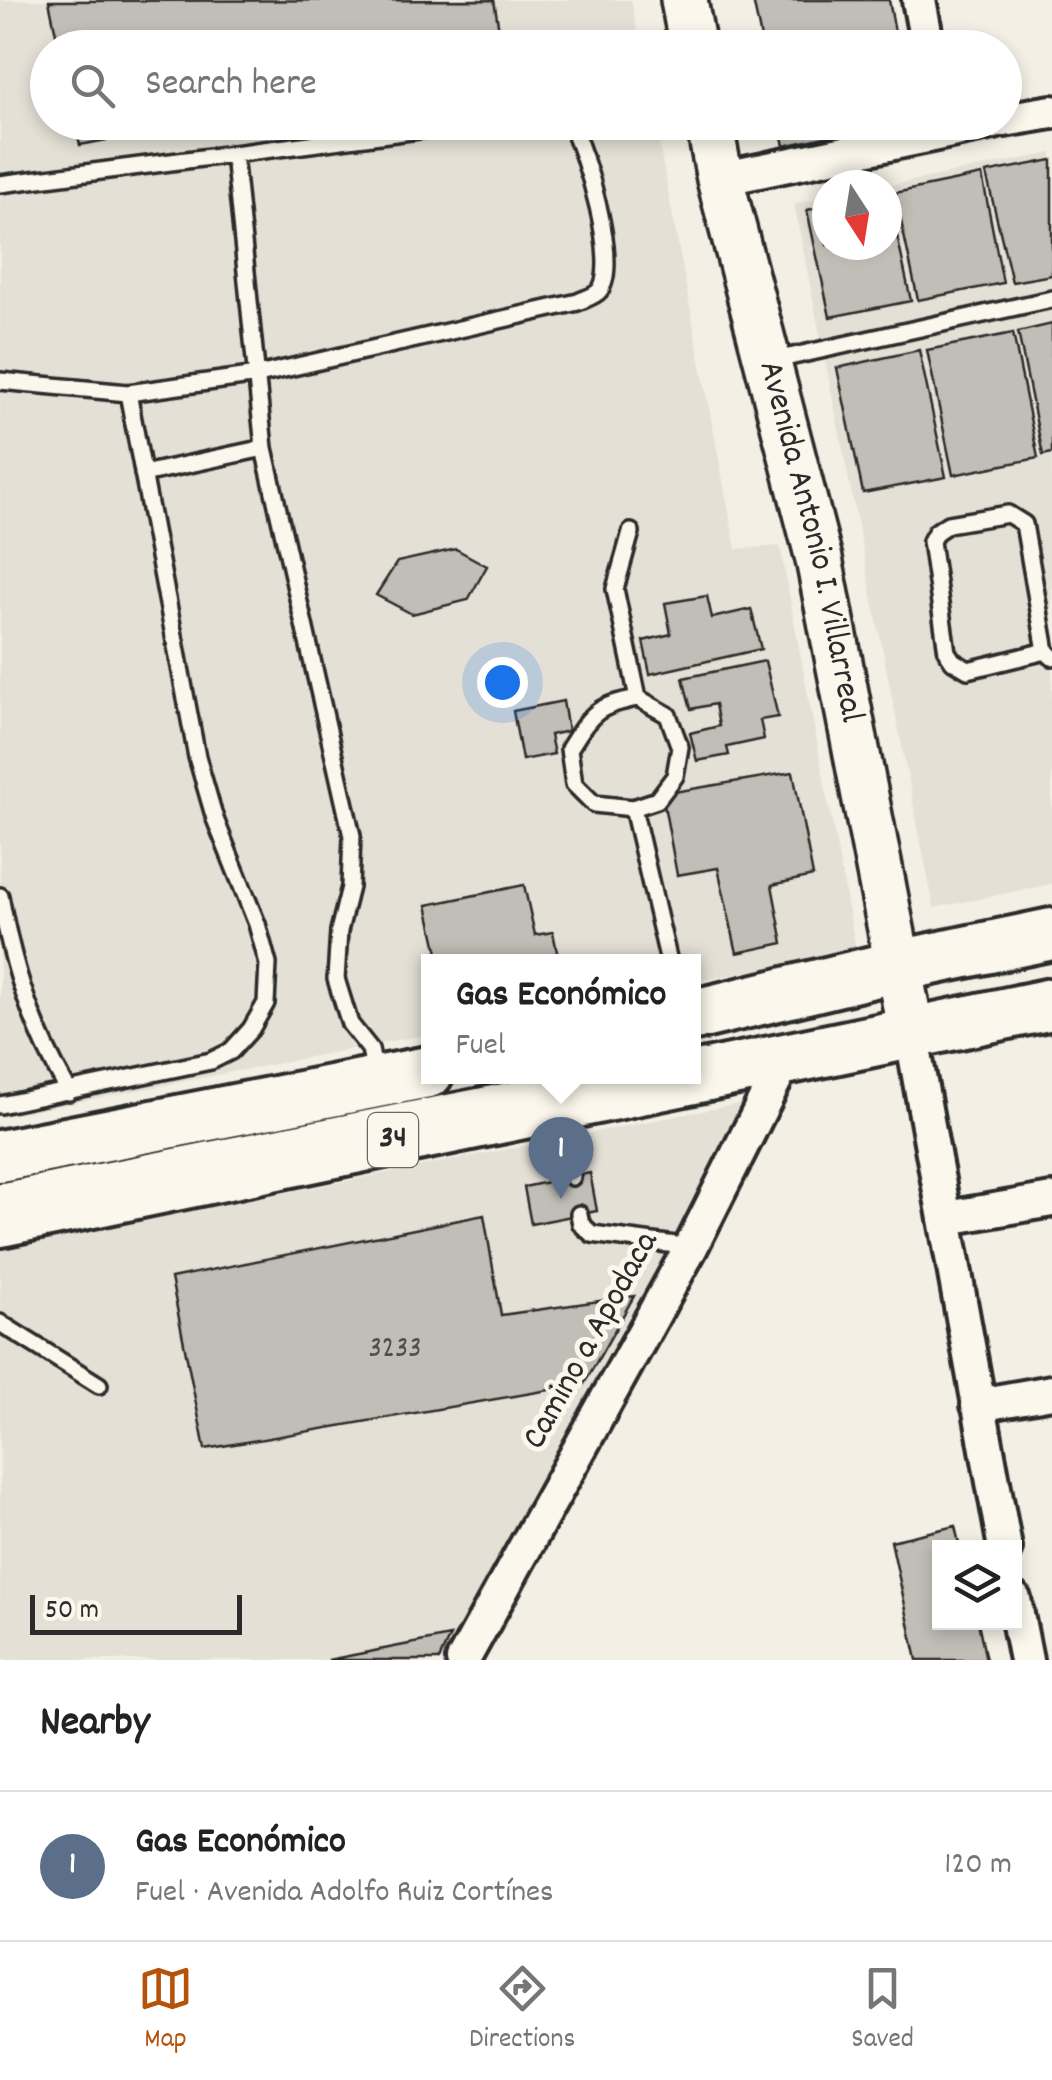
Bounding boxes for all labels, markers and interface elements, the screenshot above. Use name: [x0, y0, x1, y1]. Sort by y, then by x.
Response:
search box: [30, 30, 1022, 140]
icon: search: [65, 58, 120, 113]
text: Search here: [145, 58, 317, 113]
north arrow: [812, 170, 902, 260]
street label: Avenida Antonio I. Villarreal: [743, 356, 875, 727]
your location: [477, 657, 528, 708]
popup: [421, 954, 701, 1084]
text: Gas Económico: [456, 969, 666, 1024]
text: Fuel: [456, 1024, 505, 1070]
road number: 34: [368, 1113, 418, 1167]
pin: 1: [528, 1116, 594, 1199]
street label: Camino a Apodaca: [511, 1222, 673, 1459]
house number: 3233: [368, 1329, 422, 1372]
map controls: [932, 1540, 1022, 1630]
button: layers: [932, 1540, 1022, 1630]
scale bar: [30, 1590, 242, 1634]
text: 50 m: [45, 1592, 99, 1632]
text: Nearby: [40, 1695, 150, 1755]
text: Gas Económico: [135, 1816, 346, 1871]
text: 1: [69, 1843, 76, 1889]
text: 120 m: [944, 1843, 1012, 1889]
text: Fuel · Avenida Adolfo Ruiz Cortínes: [135, 1871, 553, 1917]
tab: Map: [138, 1961, 193, 2061]
tab: Directions: [469, 1961, 575, 2061]
tab: Saved: [851, 1961, 914, 2061]

